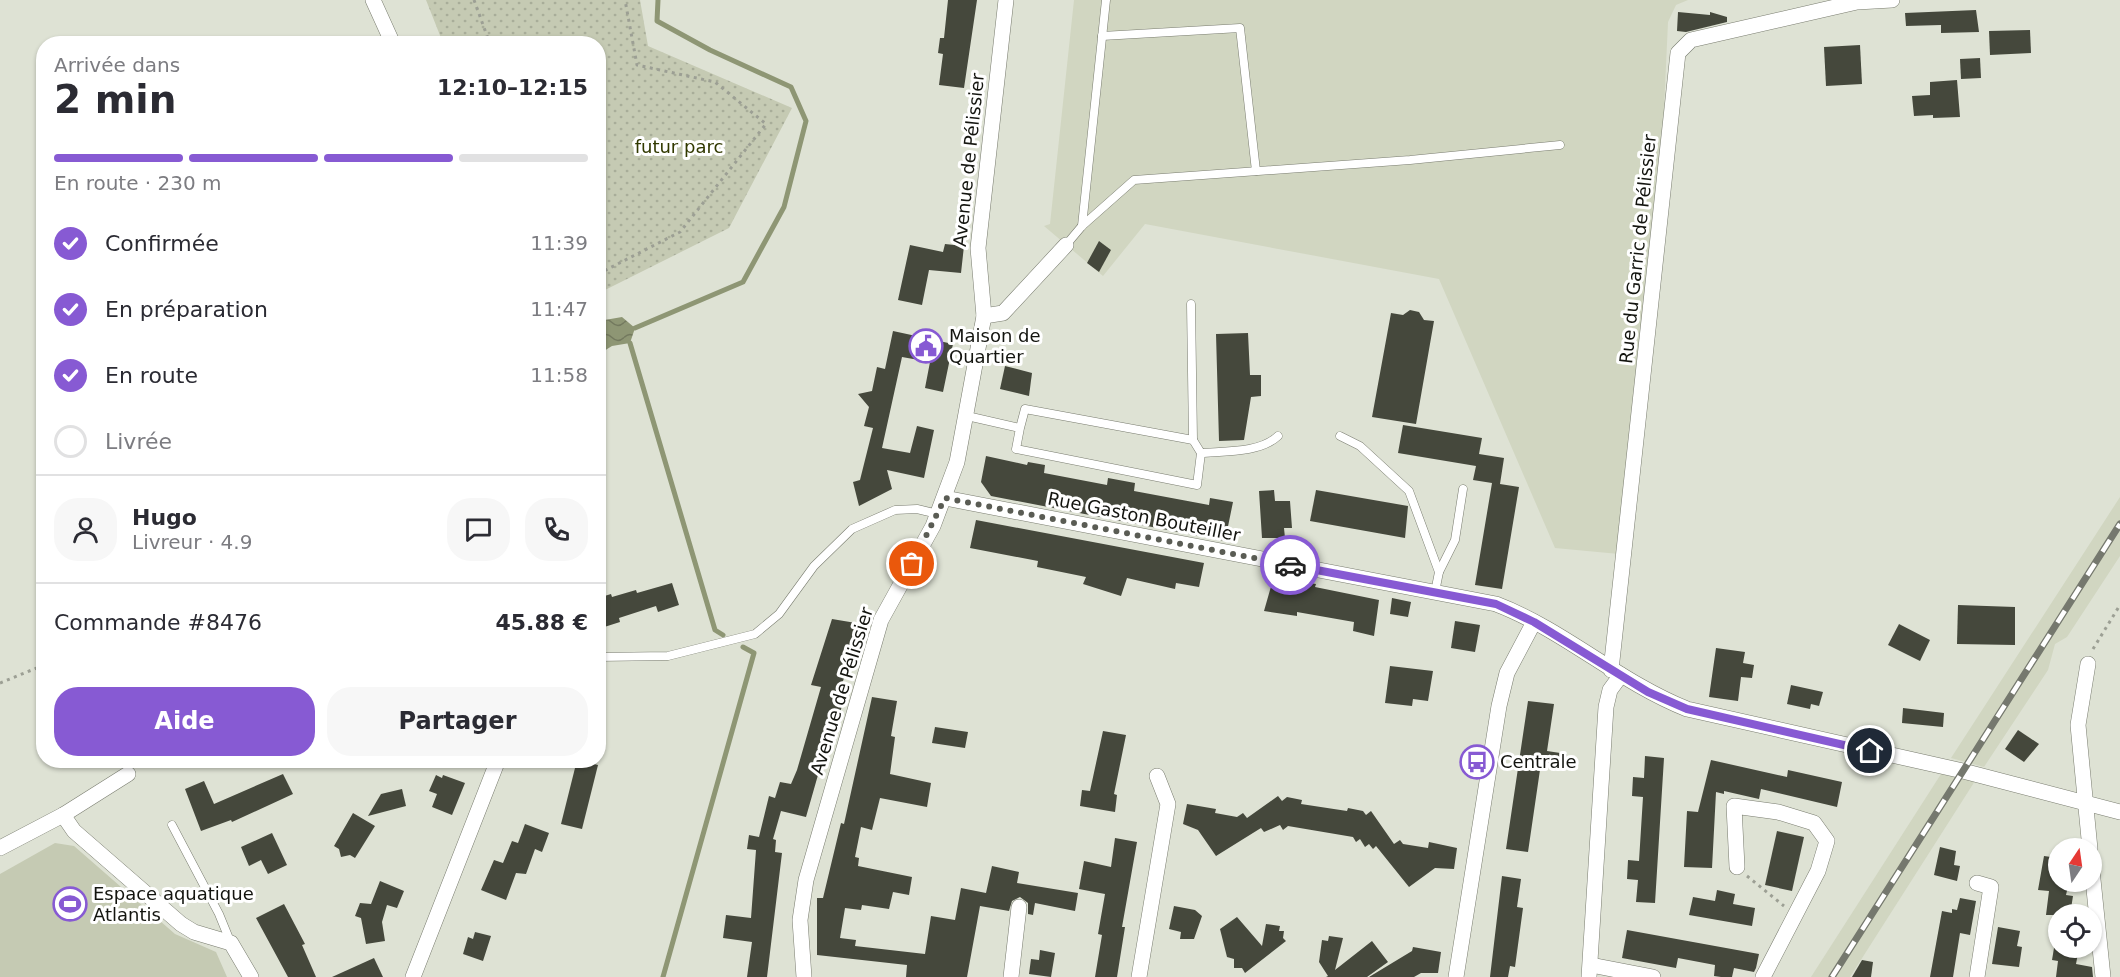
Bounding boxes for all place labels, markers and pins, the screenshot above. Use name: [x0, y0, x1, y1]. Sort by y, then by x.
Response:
place label: Maison de Quartier: [949, 325, 1041, 367]
public building icon: Maison de Quartier: [908, 328, 944, 364]
pin: [886, 538, 937, 589]
pin: [1844, 725, 1895, 776]
bus stop icon: Centrale: [1459, 744, 1495, 780]
place label: Centrale: [1500, 751, 1577, 772]
place label: Espace aquatique Atlantis: [93, 883, 254, 925]
sports icon: Espace aquatique Atlantis: [52, 886, 88, 922]

